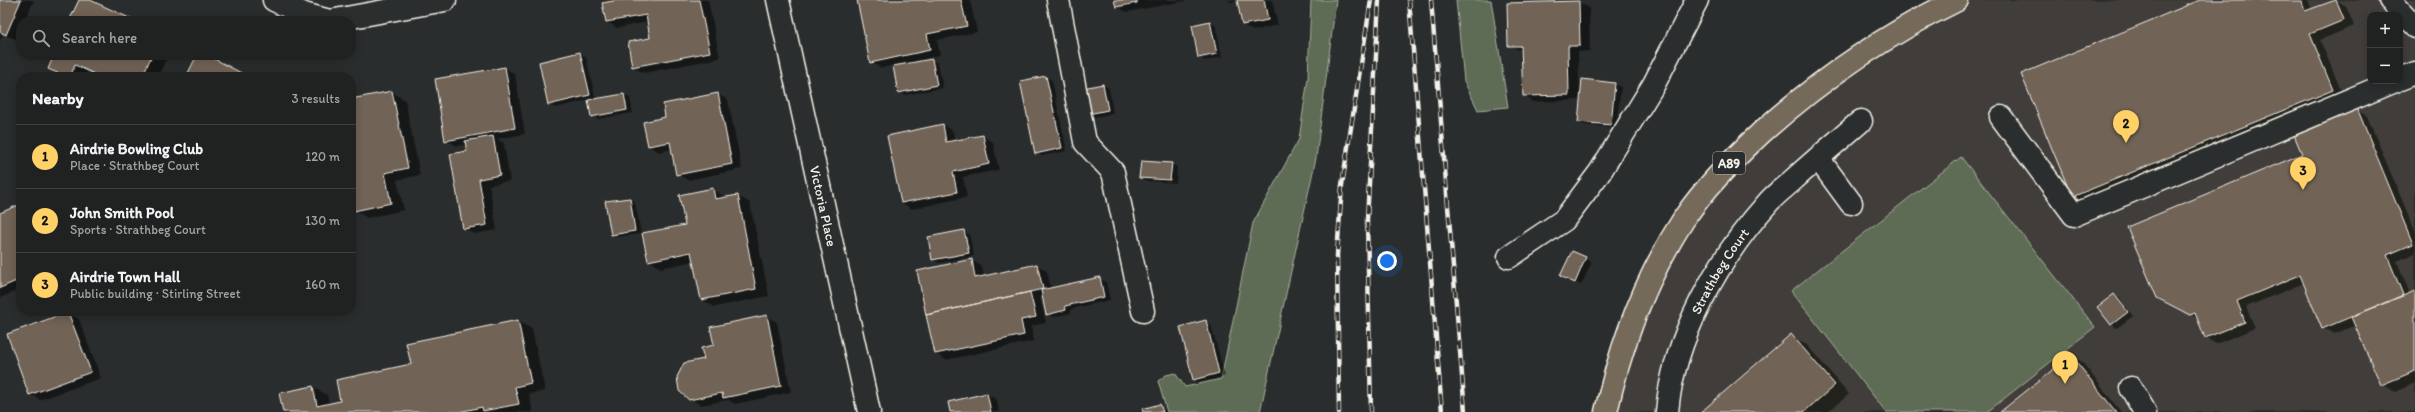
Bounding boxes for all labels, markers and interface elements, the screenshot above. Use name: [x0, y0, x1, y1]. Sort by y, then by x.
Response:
map controls: [2367, 12, 2403, 84]
button: +: [2367, 12, 2403, 48]
search box: [16, 16, 356, 60]
icon: search: [30, 27, 52, 49]
text: Search here: [62, 29, 137, 47]
button: −: [2367, 48, 2403, 84]
text: Nearby: [32, 88, 84, 108]
text: 3 results: [291, 91, 340, 106]
pin: 2: [2113, 110, 2139, 143]
text: Airdrie Bowling Club: [70, 140, 203, 158]
text: 1: [42, 149, 48, 164]
text: 120 m: [305, 149, 340, 164]
road number: A89: [1713, 152, 1745, 174]
pin: 3: [2290, 157, 2316, 190]
text: Place · Strathbeg Court: [70, 158, 199, 173]
street label: Victoria Place: [806, 164, 840, 248]
text: John Smith Pool: [70, 204, 174, 222]
text: 2: [42, 213, 48, 228]
text: 130 m: [305, 213, 340, 228]
text: Sports · Strathbeg Court: [70, 222, 206, 237]
street label: Strathbeg Court: [1688, 225, 1753, 317]
your location: [1377, 251, 1397, 271]
text: Airdrie Town Hall: [70, 268, 180, 286]
text: 3: [41, 277, 49, 292]
text: 160 m: [305, 277, 340, 292]
text: Public building · Stirling Street: [70, 286, 241, 301]
pin: 1: [2052, 351, 2078, 384]

